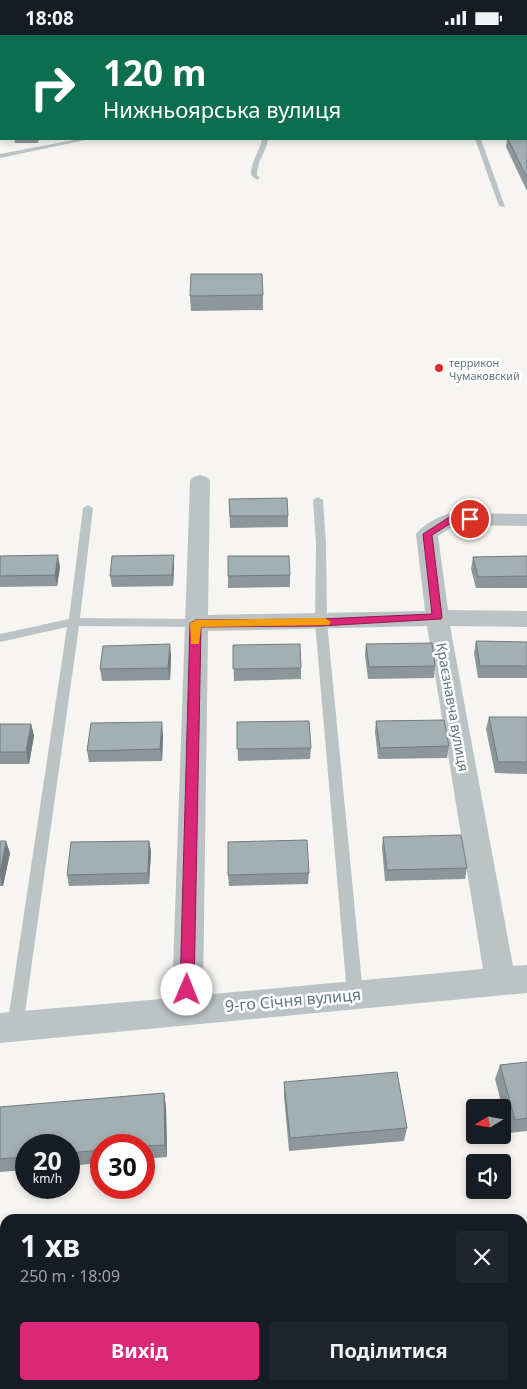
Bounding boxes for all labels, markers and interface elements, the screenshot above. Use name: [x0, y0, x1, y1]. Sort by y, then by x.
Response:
text: 18:08: [25, 5, 74, 31]
text: 120 m: [103, 49, 206, 96]
icon: right: [20, 55, 85, 120]
text: Нижньоярська вулиця: [103, 94, 341, 124]
place label: террикон Чумаковский: [449, 355, 520, 383]
marker: террикон Чумаковский: [433, 362, 445, 374]
pin: [449, 498, 491, 540]
icon: arrive: [456, 505, 484, 533]
street label: Краєзнавча вулиця: [432, 641, 474, 773]
position arrow: [160, 963, 212, 1015]
street label: 9-го Січня вулиця: [224, 983, 362, 1017]
north arrow: [466, 1099, 511, 1144]
map controls: [466, 1099, 511, 1199]
speed limit sign: 30: [90, 1134, 155, 1199]
text: 20: [33, 1143, 62, 1177]
button: sound: [466, 1154, 511, 1199]
text: km/h: [33, 1170, 62, 1187]
text: 1 хв: [20, 1225, 80, 1266]
button: close: [456, 1231, 508, 1283]
text: 250 m · 18:09: [20, 1265, 120, 1287]
button: Вихід: [20, 1322, 259, 1380]
button: Поділитися: [269, 1322, 508, 1380]

